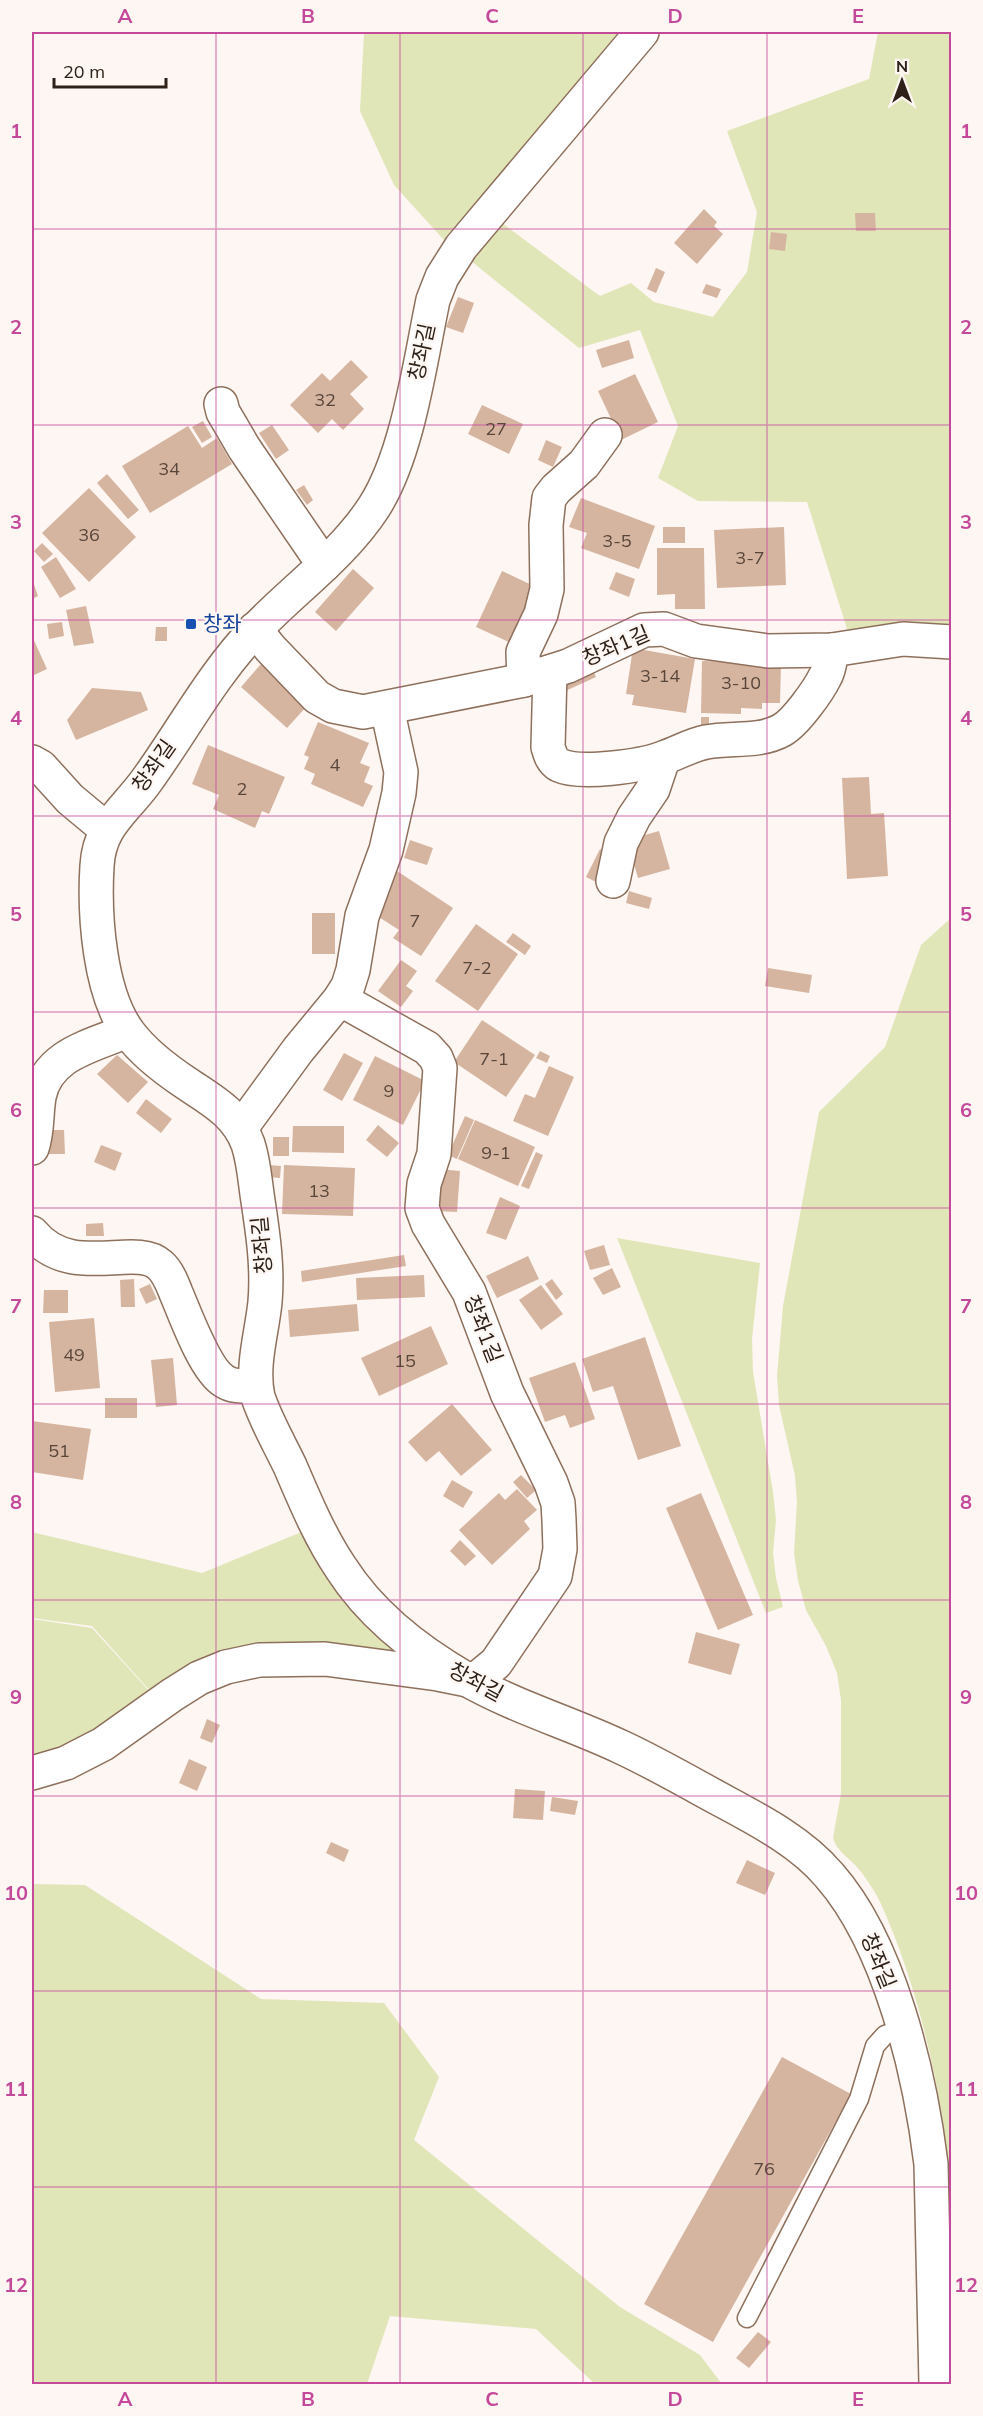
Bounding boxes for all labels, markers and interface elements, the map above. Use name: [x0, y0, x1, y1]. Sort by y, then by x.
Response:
text: A: [118, 3, 133, 28]
text: B: [301, 3, 315, 28]
text: C: [485, 3, 499, 28]
text: D: [667, 3, 683, 28]
text: E: [852, 3, 864, 28]
scale bar: [54, 51, 166, 89]
north arrow: [872, 51, 932, 111]
text: N: [896, 56, 908, 76]
text: 20 m: [63, 60, 105, 83]
text: 1: [10, 118, 22, 143]
text: 1: [960, 118, 972, 143]
text: 2: [10, 314, 22, 339]
text: 2: [960, 314, 972, 339]
street label: 창좌길: [402, 321, 440, 383]
house number: 32: [314, 388, 336, 411]
house number: 27: [485, 417, 507, 440]
house number: 34: [158, 457, 180, 480]
text: 3: [10, 509, 22, 534]
text: 3: [960, 509, 972, 534]
house number: 36: [78, 523, 100, 546]
house number: 3-5: [602, 529, 632, 552]
house number: 3-7: [735, 546, 765, 569]
place label: 창좌: [203, 610, 242, 636]
marker: 창좌: [184, 617, 198, 631]
street label: 창좌1길: [578, 619, 653, 671]
house number: 3-14: [640, 664, 680, 687]
house number: 3-10: [721, 671, 761, 694]
text: 4: [10, 705, 22, 730]
text: 4: [960, 705, 972, 730]
street label: 창좌길: [126, 734, 180, 797]
house number: 4: [330, 753, 341, 776]
house number: 2: [237, 777, 247, 800]
text: 5: [10, 901, 22, 926]
text: 5: [960, 901, 972, 926]
house number: 7: [410, 909, 420, 932]
house number: 7-2: [462, 956, 492, 979]
house number: 7-1: [479, 1047, 509, 1070]
house number: 9: [384, 1079, 394, 1102]
text: 6: [10, 1097, 22, 1122]
text: 6: [960, 1097, 972, 1122]
house number: 9-1: [481, 1141, 511, 1164]
house number: 13: [308, 1179, 330, 1202]
street label: 창좌길: [246, 1215, 276, 1275]
street label: 창좌1길: [459, 1291, 509, 1366]
text: 7: [10, 1293, 22, 1318]
text: 7: [960, 1293, 972, 1318]
house number: 49: [63, 1343, 85, 1366]
house number: 15: [394, 1349, 416, 1372]
house number: 51: [48, 1439, 70, 1462]
text: 8: [10, 1489, 22, 1514]
text: 8: [960, 1489, 972, 1514]
street label: 창좌길: [445, 1656, 508, 1706]
text: 9: [10, 1684, 22, 1709]
text: 9: [960, 1684, 972, 1709]
text: 10: [4, 1880, 28, 1905]
text: 10: [954, 1880, 978, 1905]
street label: 창좌길: [856, 1929, 902, 1992]
text: 11: [4, 2076, 28, 2101]
text: 11: [954, 2076, 978, 2101]
house number: 76: [753, 2157, 775, 2180]
text: 12: [4, 2272, 28, 2297]
text: 12: [954, 2272, 978, 2297]
text: A: [118, 2386, 133, 2411]
text: B: [301, 2386, 315, 2411]
text: C: [485, 2386, 499, 2411]
text: D: [667, 2386, 683, 2411]
text: E: [852, 2386, 864, 2411]

